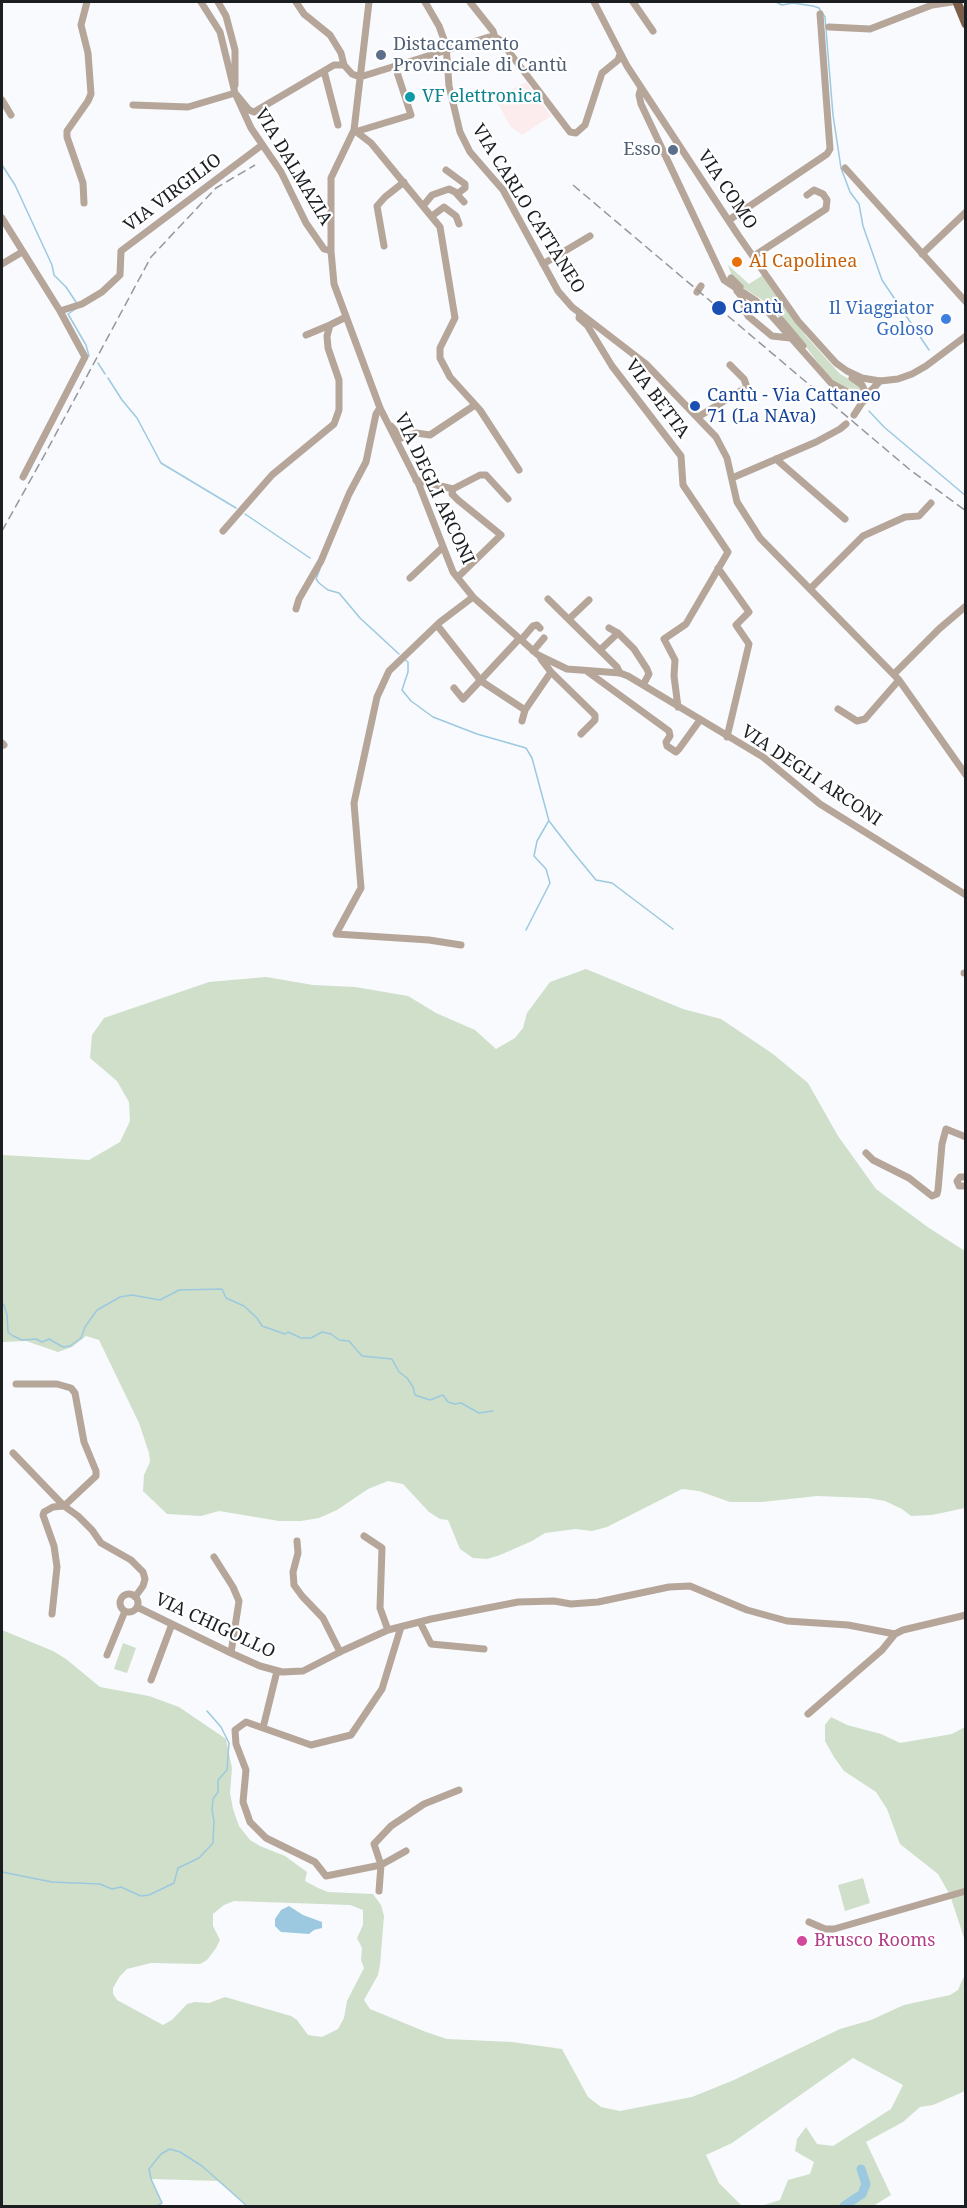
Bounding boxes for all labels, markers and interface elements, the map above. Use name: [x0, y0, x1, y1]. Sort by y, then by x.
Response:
place label: Distaccamento Provinciale di Cantù: [393, 34, 567, 76]
marker: Distaccamento Provinciale di Cantù: [374, 48, 388, 62]
place label: VF elettronica: [422, 86, 542, 108]
marker: VF elettronica: [403, 90, 417, 104]
street label: VIA DALMAZIA: [250, 105, 336, 229]
street label: VIA CARLO CATTANEO: [467, 120, 589, 298]
place label: Esso: [623, 139, 661, 161]
marker: Esso: [666, 143, 680, 157]
street label: VIA COMO: [693, 146, 761, 234]
street label: VIA VIRGILIO: [120, 149, 226, 237]
place label: Al Capolinea: [749, 251, 857, 273]
marker: Al Capolinea: [730, 255, 744, 269]
place label: Cantù: [732, 297, 783, 319]
place label: Il Viaggiator Goloso: [829, 298, 934, 340]
marker: Cantù: [710, 299, 728, 317]
marker: Il Viaggiator Goloso: [939, 312, 953, 326]
street label: VIA BETTA: [620, 355, 694, 443]
place label: Cantù - Via Cattaneo 71 (La NAva): [707, 385, 881, 428]
marker: Cantù - Via Cattaneo 71 (La NAva): [688, 399, 702, 413]
street label: VIA DEGLI ARCONI: [389, 410, 479, 568]
street label: VIA DEGLI ARCONI: [737, 721, 885, 831]
street label: VIA CHIGOLLO: [152, 1589, 278, 1663]
place label: Brusco Rooms: [814, 1930, 935, 1952]
marker: Brusco Rooms: [795, 1934, 809, 1948]

